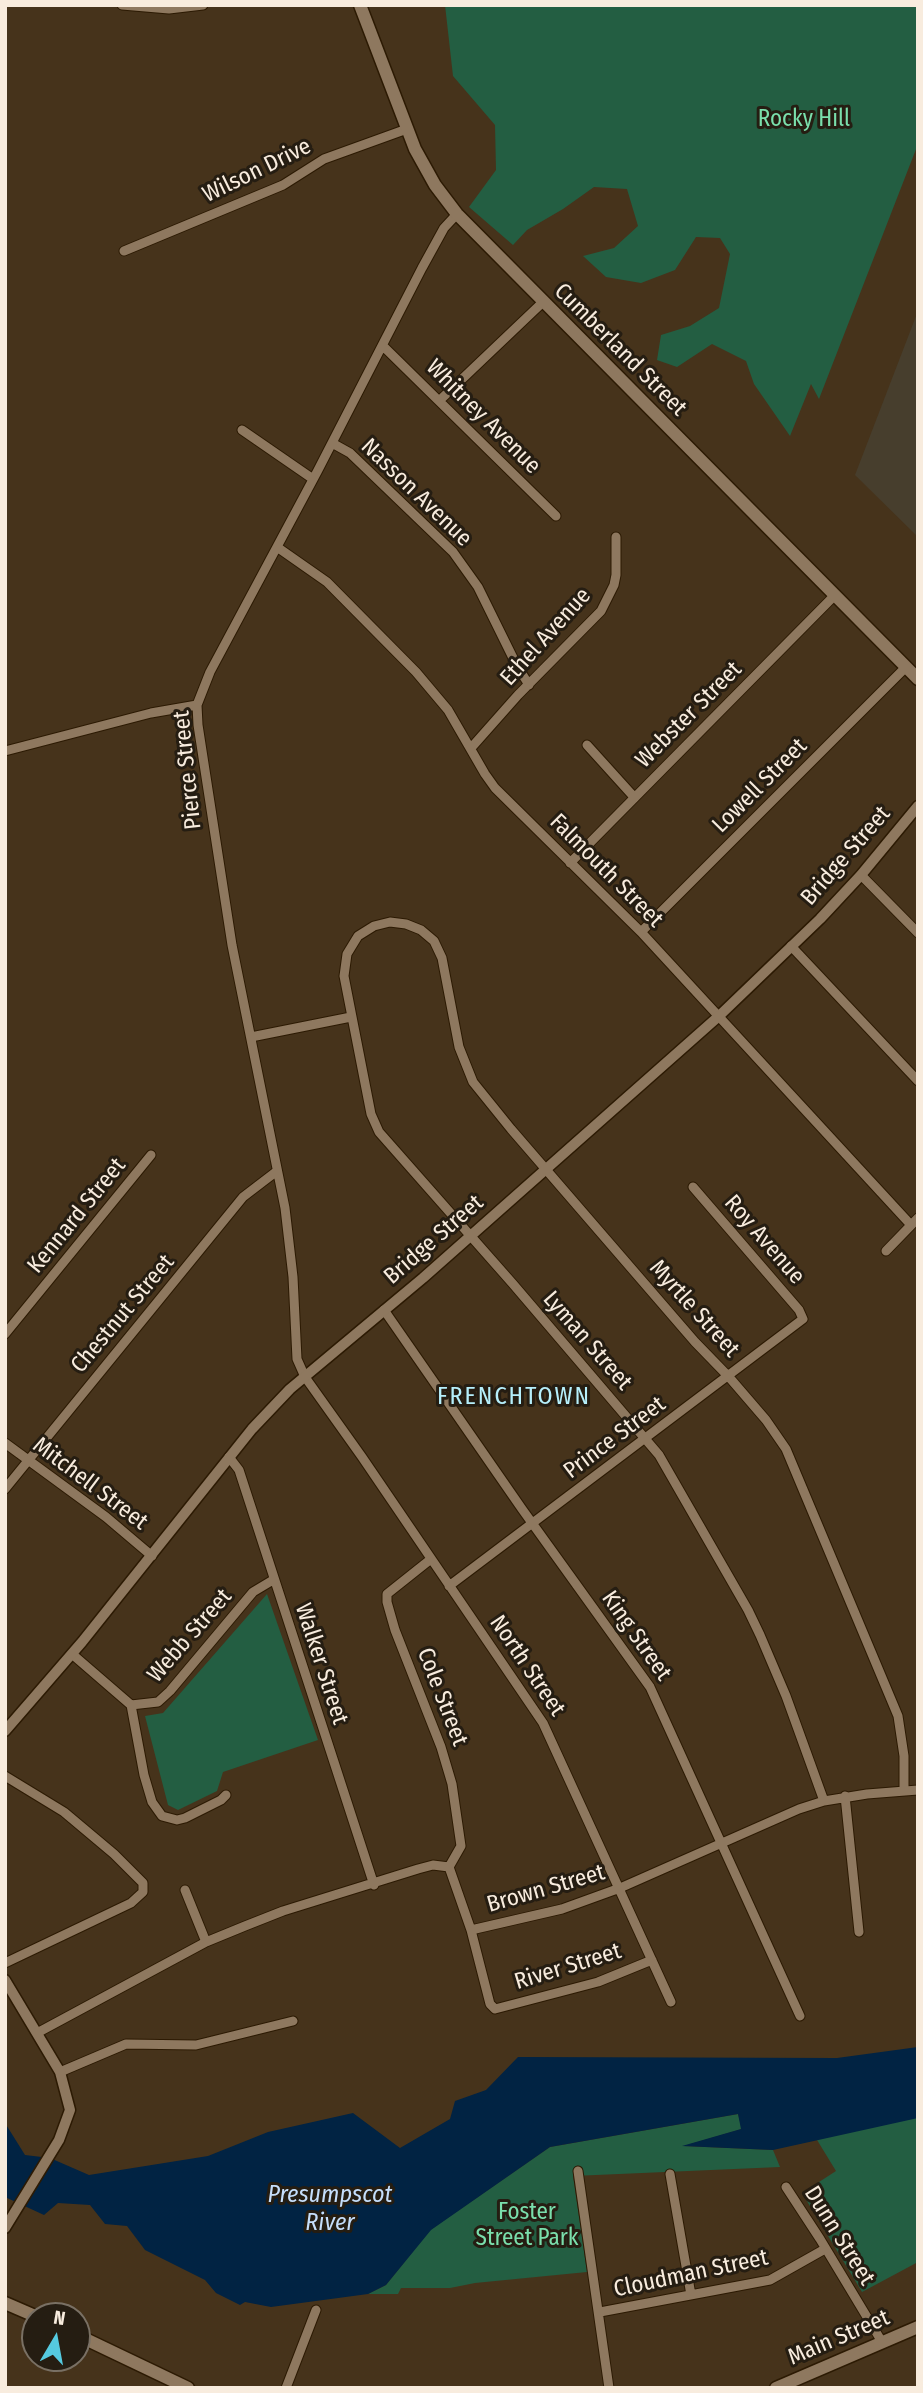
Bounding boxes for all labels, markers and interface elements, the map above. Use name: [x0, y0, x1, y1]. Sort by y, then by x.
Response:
park label: Rocky Hill: [758, 106, 850, 134]
street label: Wilson Drive: [198, 133, 316, 209]
street label: Cumberland Street: [548, 278, 692, 422]
street label: Whitney Avenue: [420, 354, 546, 480]
street label: Nasson Avenue: [355, 433, 477, 553]
street label: Ethel Avenue: [495, 582, 597, 692]
street label: Webster Street: [630, 656, 748, 774]
street label: Pierce Street: [168, 709, 208, 831]
street label: Lowell Street: [707, 733, 813, 839]
street label: Bridge Street: [795, 801, 897, 911]
street label: Falmouth Street: [543, 808, 669, 934]
street label: Kennard Street: [22, 1153, 132, 1279]
street label: Bridge Street: [379, 1189, 489, 1291]
street label: Roy Avenue: [718, 1190, 810, 1290]
street label: Chestnut Street: [66, 1249, 180, 1379]
street label: Myrtle Street: [643, 1255, 745, 1363]
street label: Lyman Street: [537, 1286, 637, 1396]
district label: FRENCHTOWN: [438, 1383, 590, 1411]
street label: Prince Street: [559, 1391, 671, 1485]
street label: Mitchell Street: [27, 1432, 153, 1536]
street label: Webb Street: [142, 1584, 238, 1688]
street label: King Street: [595, 1586, 677, 1686]
street label: Walker Street: [288, 1600, 354, 1728]
street label: North Street: [483, 1610, 571, 1722]
street label: Cole Street: [411, 1644, 473, 1750]
street label: Brown Street: [484, 1859, 608, 1919]
street label: River Street: [511, 1938, 625, 1996]
water label: Presumpscot River: [268, 2181, 392, 2237]
street label: Dunn Street: [798, 2181, 880, 2291]
park label: Foster Street Park: [476, 2199, 578, 2253]
street label: Cloudman Street: [611, 2244, 771, 2304]
north arrow: [21, 2302, 91, 2372]
street label: Main Street: [784, 2304, 894, 2372]
text: N: [52, 2305, 67, 2330]

